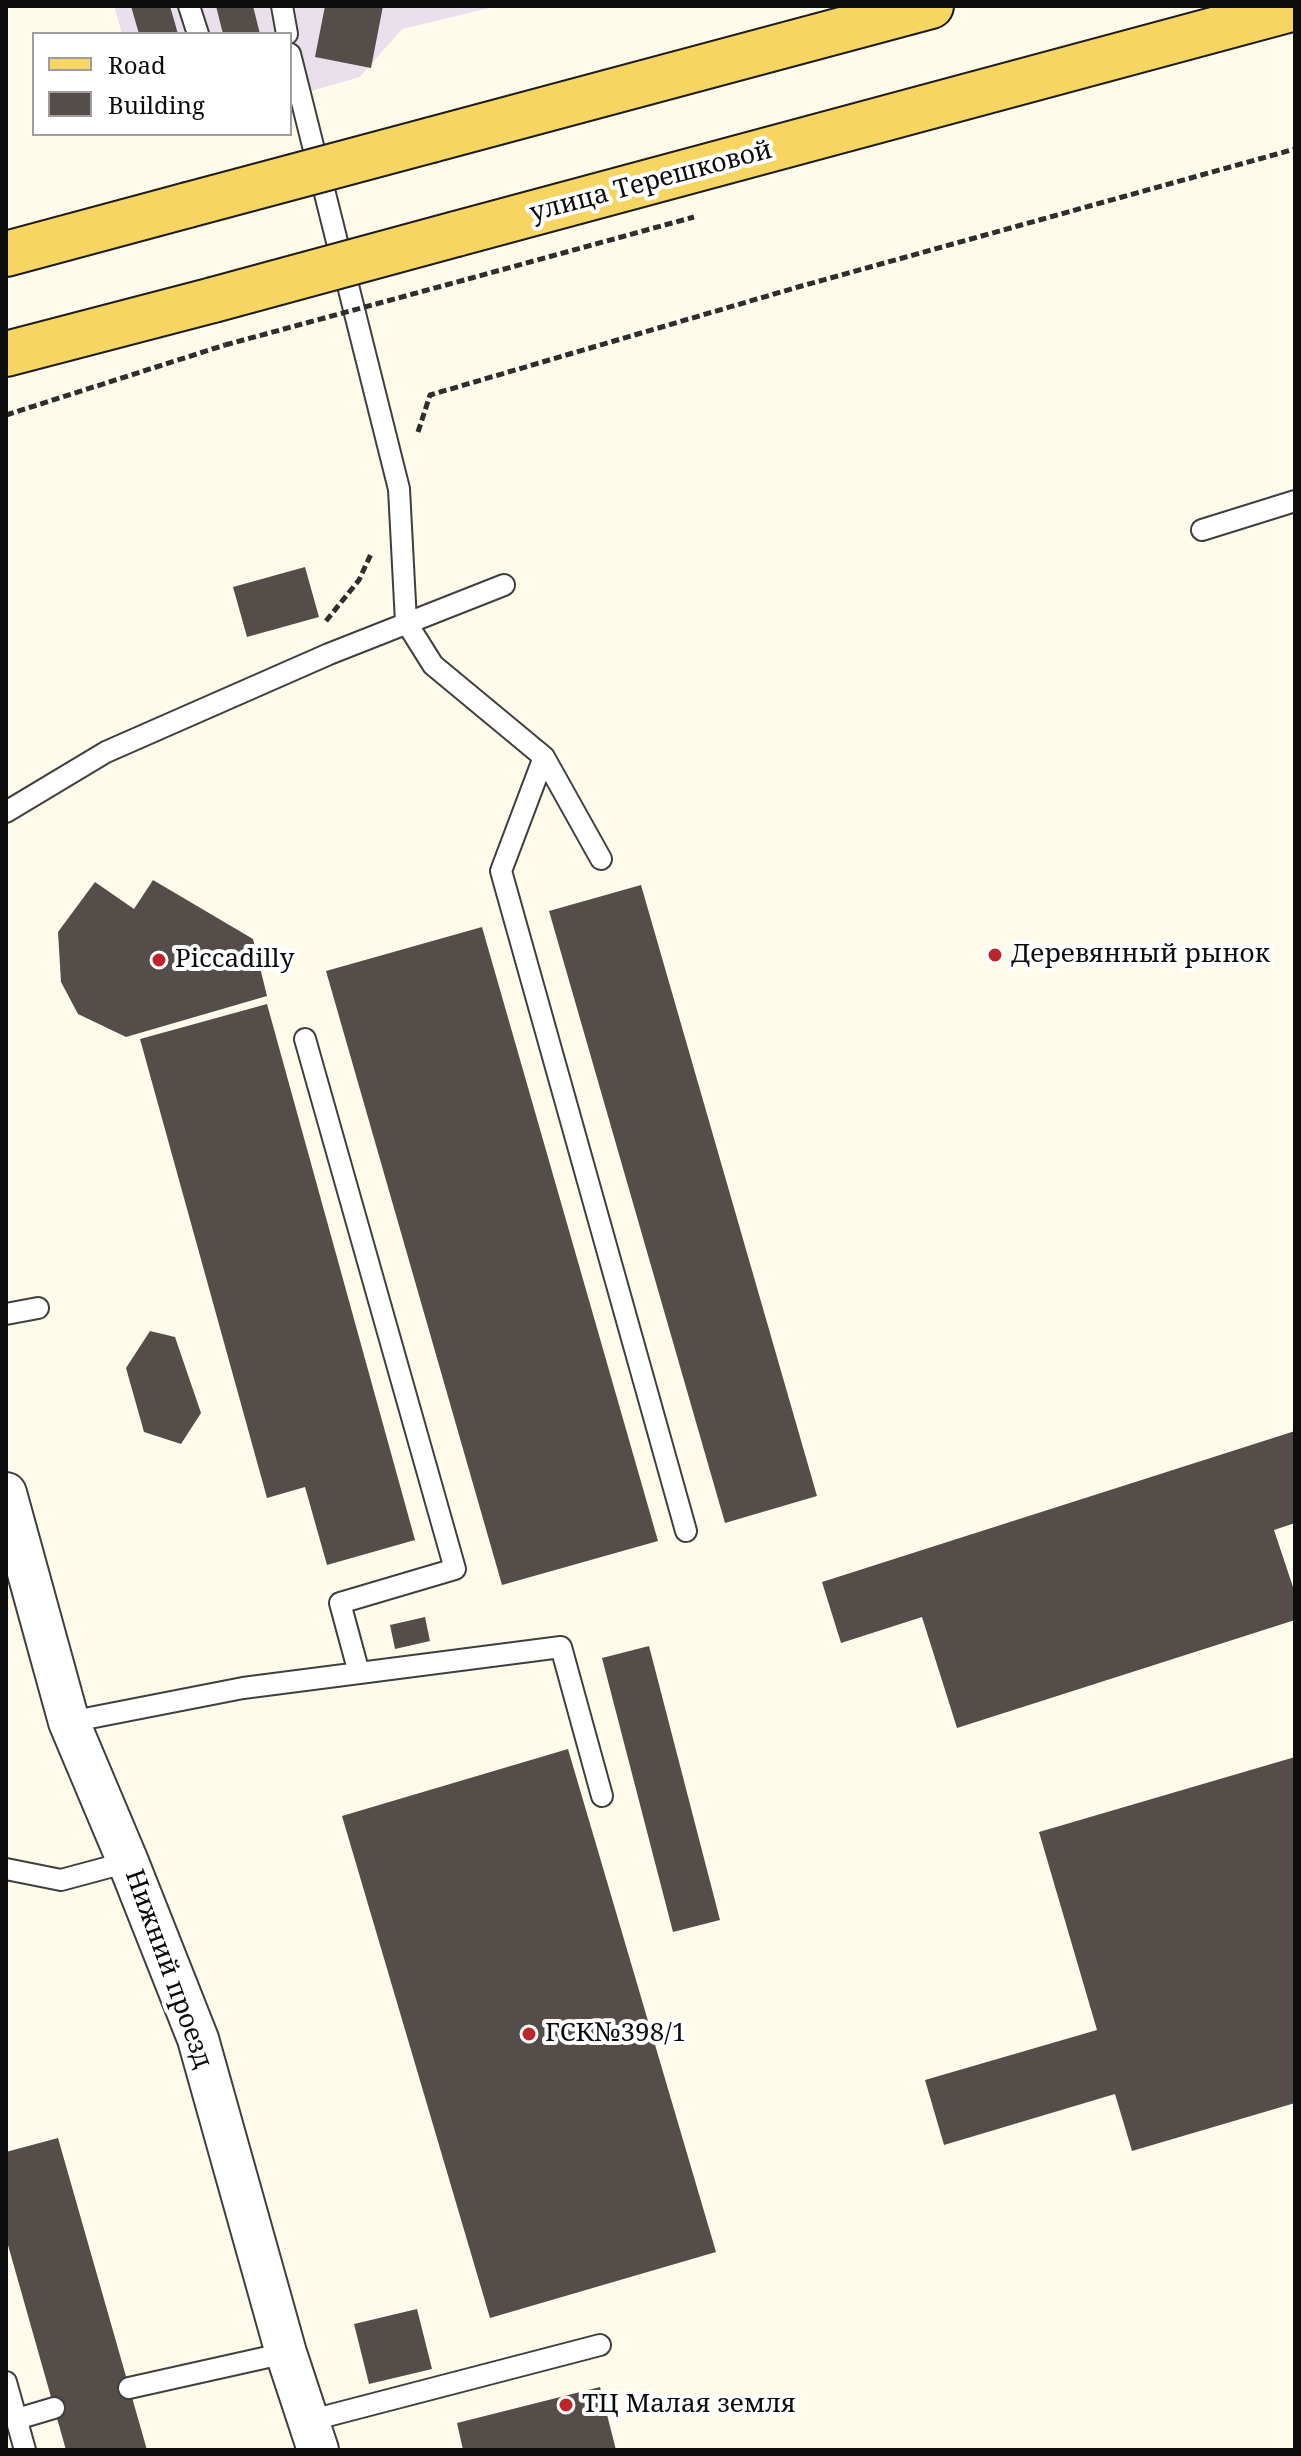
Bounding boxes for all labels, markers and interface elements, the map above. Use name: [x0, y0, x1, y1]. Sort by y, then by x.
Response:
legend: [32, 32, 292, 136]
text: Road: [108, 48, 166, 81]
text: Building: [108, 88, 205, 121]
street label: улица Терешковой: [526, 135, 776, 229]
place label: Деревянный рынок: [1011, 939, 1270, 971]
place label: Piccadilly: [175, 944, 294, 976]
marker: Деревянный рынок: [986, 946, 1004, 964]
marker: Piccadilly: [150, 951, 168, 969]
street label: Нижний проезд: [118, 1865, 218, 2073]
place label: ГСК№398/1: [545, 2018, 686, 2050]
marker: ГСК№398/1: [520, 2025, 538, 2043]
place label: ТЦ Малая земля: [582, 2389, 796, 2421]
marker: ТЦ Малая земля: [557, 2396, 575, 2414]

